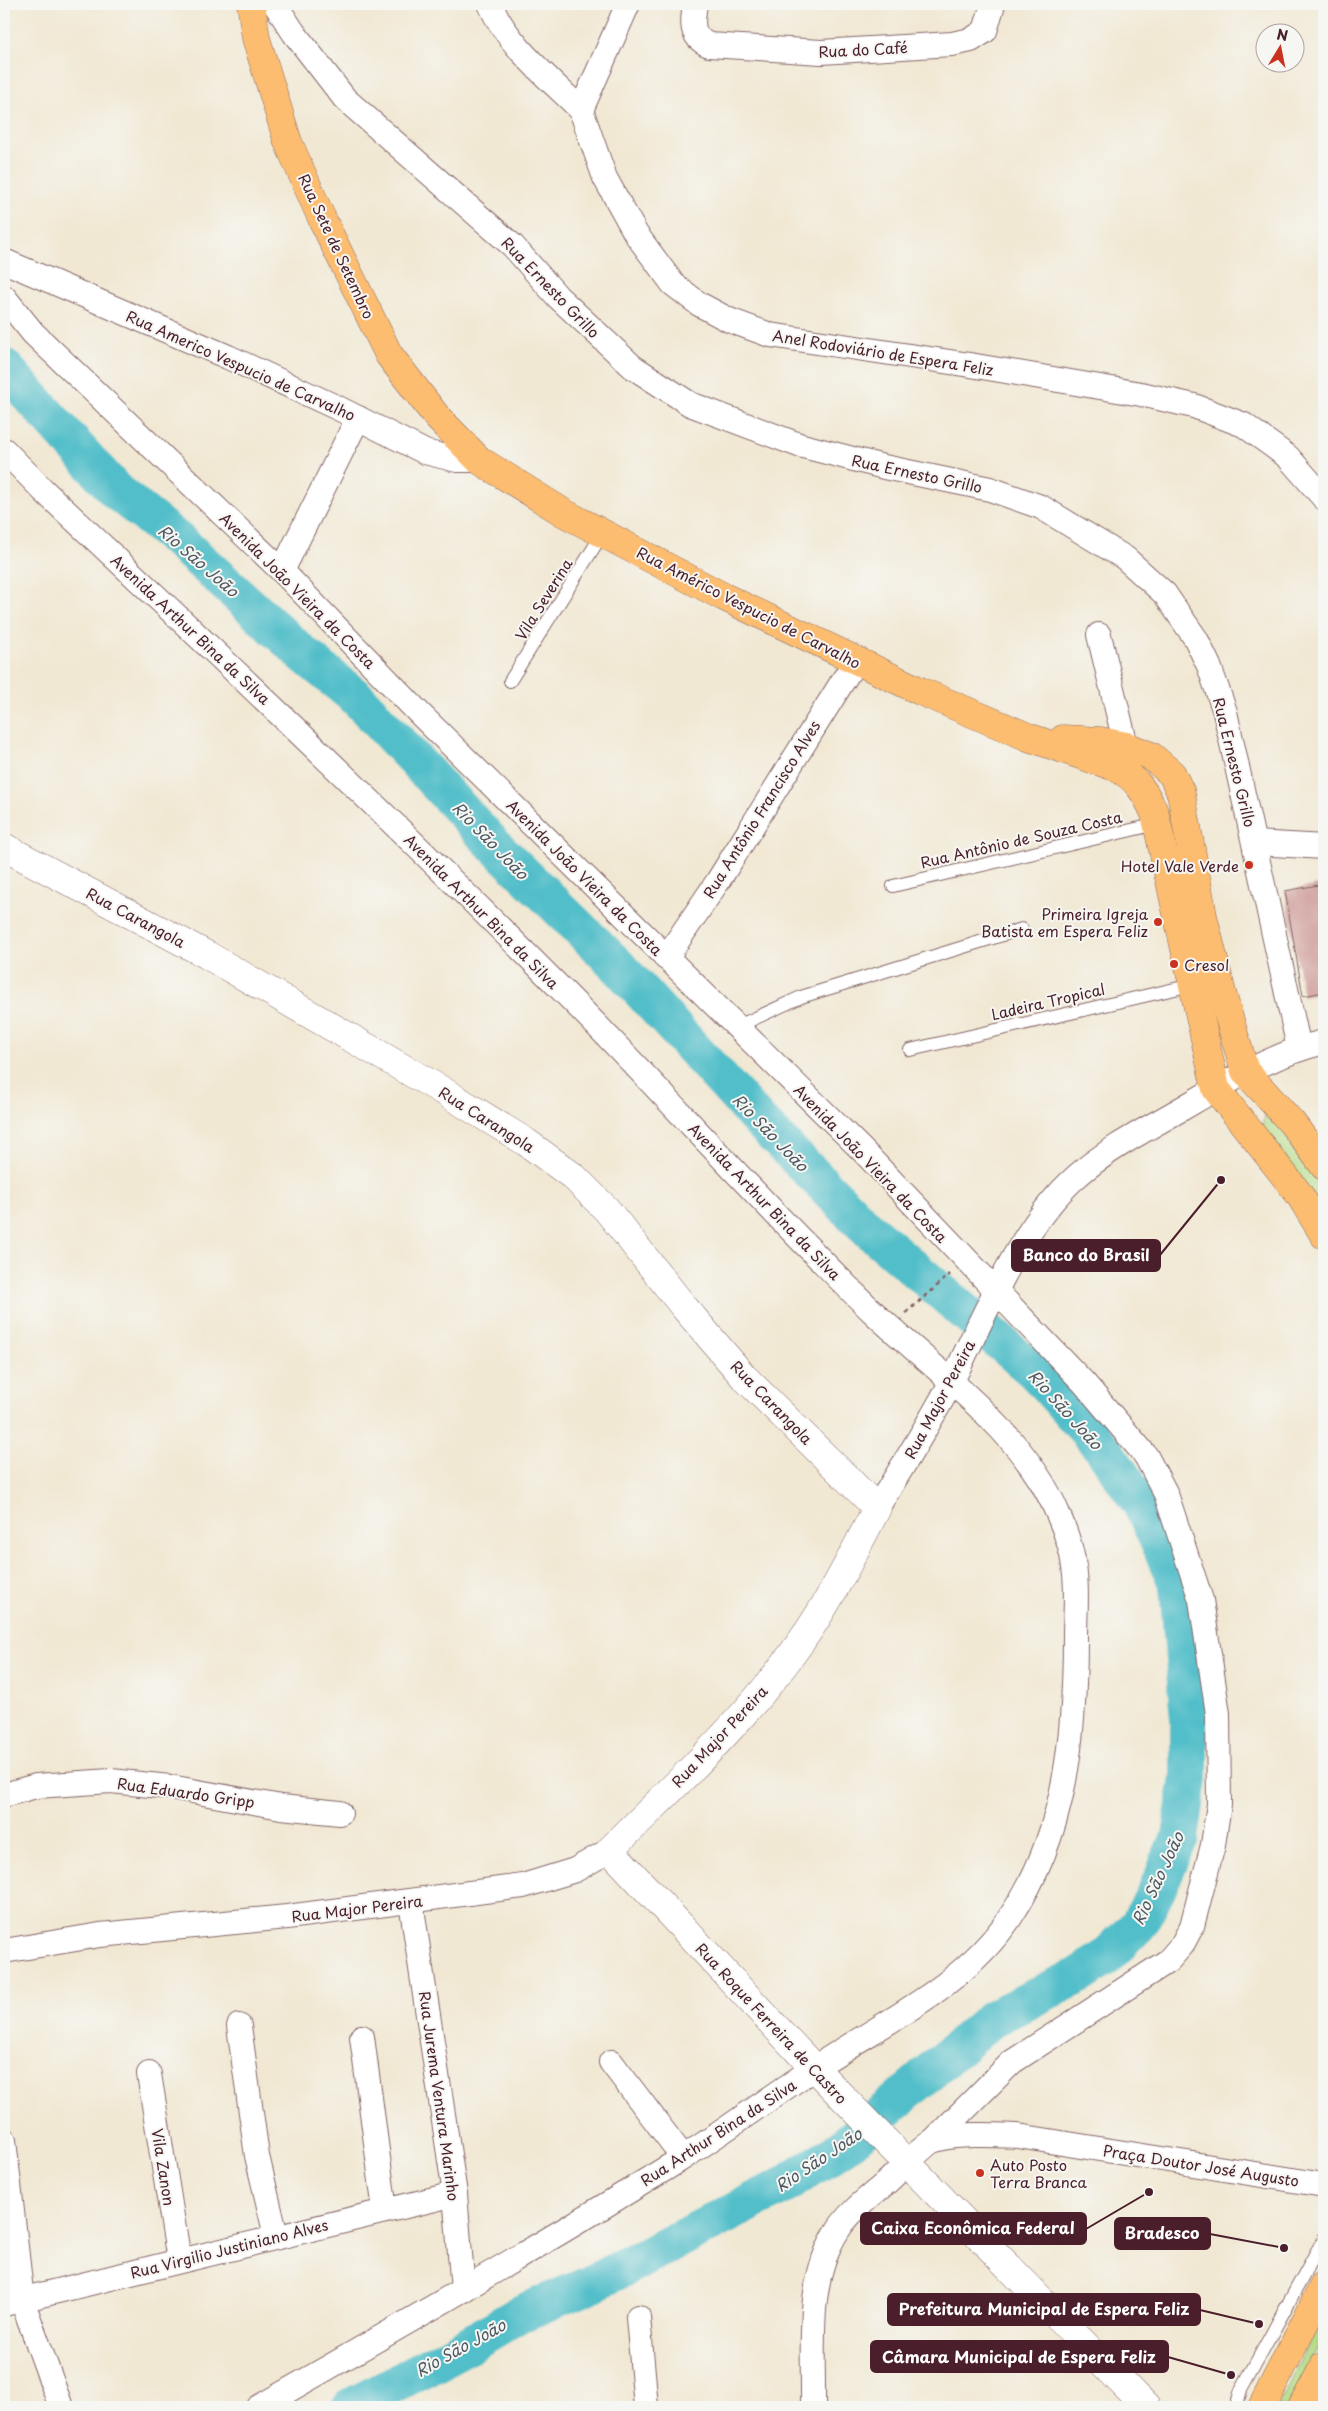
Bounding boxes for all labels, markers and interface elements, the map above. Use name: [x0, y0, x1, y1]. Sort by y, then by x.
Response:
north arrow: [1256, 22, 1306, 72]
text: N: [1275, 23, 1290, 46]
street label: Rua do Café: [818, 35, 908, 63]
street label: Rua Sete de Setembro: [293, 170, 381, 322]
street label: Rua Ernesto Grillo: [497, 231, 605, 343]
street label: Rua Americo Vespucio de Carvalho: [123, 304, 359, 426]
street label: Anel Rodoviário de Espera Feliz: [771, 323, 995, 381]
street label: Rua Ernesto Grillo: [850, 448, 984, 498]
street label: Avenida João Vieira da Costa: [215, 507, 382, 674]
water label: Rio São João: [153, 518, 245, 603]
street label: Rua Américo Vespucio de Carvalho: [633, 540, 865, 674]
street label: Avenida Arthur Bina da Silva: [106, 549, 277, 710]
street label: Vila Severina: [509, 553, 578, 645]
street label: Rua Ernesto Grillo: [1208, 695, 1262, 829]
street label: Rua Antônio Francisco Alves: [697, 716, 825, 902]
street label: Avenida João Vieira da Costa: [502, 794, 669, 961]
water label: Rio São João: [448, 796, 535, 885]
street label: Rua Antônio de Souza Costa: [918, 804, 1125, 873]
street label: Avenida Arthur Bina da Silva: [399, 828, 565, 994]
place label: Hotel Vale Verde: [1121, 854, 1239, 877]
marker: Hotel Vale Verde: [1243, 859, 1255, 871]
street label: Rua Carangola: [82, 881, 190, 953]
place label: Primeira Igreja Batista em Espera Feliz: [981, 902, 1149, 942]
marker: Primeira Igreja Batista em Espera Feliz: [1152, 916, 1164, 928]
place label: Cresol: [1184, 953, 1229, 976]
marker: Cresol: [1168, 958, 1180, 970]
street label: Ladeira Tropical: [989, 977, 1107, 1025]
street label: Avenida João Vieira da Costa: [789, 1079, 954, 1248]
street label: Rua Carangola: [435, 1080, 540, 1158]
water label: Rio São João: [728, 1088, 815, 1177]
street label: Avenida Arthur Bina da Silva: [683, 1117, 847, 1285]
callout: Banco do Brasil: [1012, 1240, 1160, 1271]
text: Banco do Brasil: [1022, 1242, 1150, 1266]
street label: Rua Major Pereira: [898, 1335, 980, 1463]
street label: Rua Carangola: [726, 1355, 819, 1450]
water label: Rio São João: [1024, 1364, 1109, 1455]
street label: Rua Major Pereira: [666, 1680, 773, 1792]
street label: Rua Eduardo Gripp: [116, 1771, 256, 1813]
water label: Rio São João: [1125, 1827, 1189, 1928]
street label: Rua Major Pereira: [290, 1888, 424, 1927]
street label: Rua Roque Ferreira de Castro: [691, 1937, 853, 2109]
street label: Rua Jurema Ventura Marinho: [414, 1990, 466, 2202]
street label: Rua Arthur Bina da Silva: [636, 2072, 801, 2191]
water label: Rio São João: [770, 2121, 867, 2197]
street label: Vila Zanon: [147, 2127, 181, 2207]
street label: Praça Doutor José Augusto: [1101, 2138, 1301, 2192]
place label: Auto Posto Terra Branca: [990, 2153, 1088, 2193]
marker: Auto Posto Terra Branca: [974, 2167, 986, 2179]
street label: Rua Virgilio Justiniano Alves: [128, 2212, 330, 2284]
callout: Caixa Econômica Federal: [861, 2213, 1086, 2244]
text: Caixa Econômica Federal: [871, 2215, 1075, 2239]
callout: Bradesco: [1115, 2218, 1210, 2249]
text: Bradesco: [1125, 2220, 1199, 2244]
callout: Prefeitura Municipal de Espera Feliz: [888, 2294, 1200, 2325]
text: Prefeitura Municipal de Espera Feliz: [899, 2296, 1189, 2320]
water label: Rio São João: [410, 2312, 510, 2382]
callout: Câmara Municipal de Espera Feliz: [871, 2341, 1168, 2372]
text: Câmara Municipal de Espera Feliz: [882, 2344, 1156, 2368]

